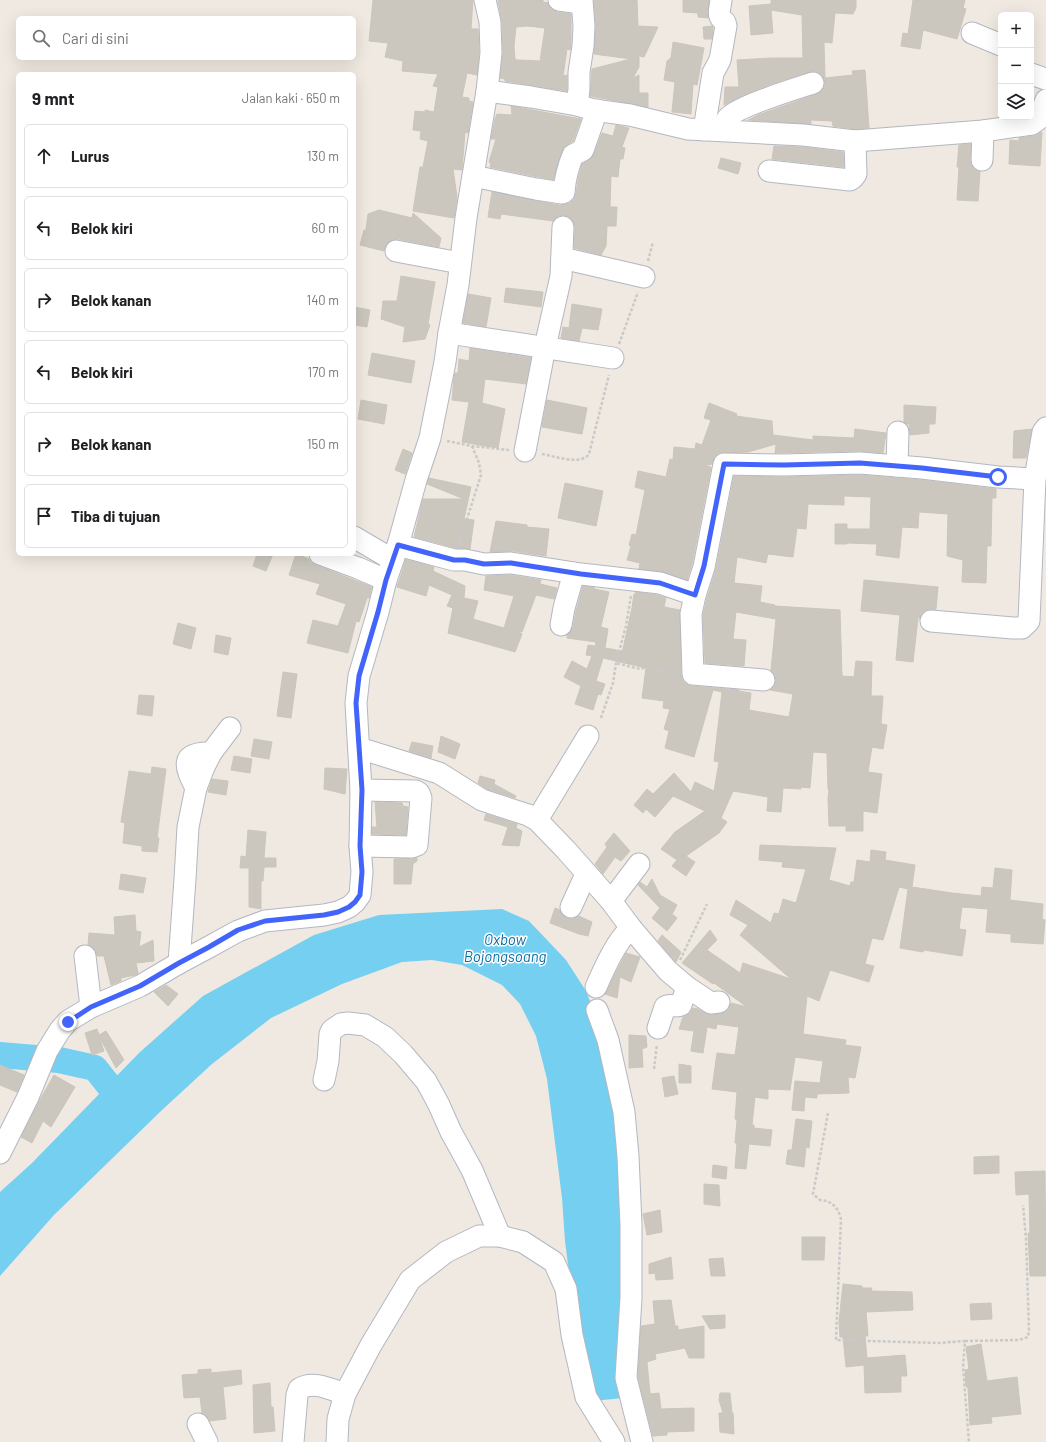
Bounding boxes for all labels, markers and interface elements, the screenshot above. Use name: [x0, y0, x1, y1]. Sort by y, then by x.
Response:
map controls: [998, 12, 1034, 120]
button: +: [998, 12, 1034, 48]
search box: [16, 16, 356, 60]
icon: search: [30, 27, 52, 49]
text: Cari di sini: [62, 29, 129, 47]
button: −: [998, 48, 1034, 84]
button: layers: [998, 84, 1034, 120]
text: 9 mnt: [32, 88, 74, 108]
text: Jalan kaki · 650 m: [242, 90, 340, 106]
icon: ahead: [33, 145, 55, 167]
text: Lurus: [71, 147, 109, 165]
text: 130 m: [307, 148, 339, 164]
icon: left: [33, 217, 55, 239]
text: Belok kiri: [71, 219, 133, 237]
text: 60 m: [312, 220, 339, 236]
icon: right: [33, 289, 55, 311]
text: Belok kanan: [71, 291, 151, 309]
text: 140 m: [307, 292, 339, 308]
icon: left: [33, 361, 55, 383]
text: Belok kiri: [71, 363, 133, 381]
text: 170 m: [308, 364, 339, 380]
icon: right: [33, 433, 55, 455]
text: Belok kanan: [71, 435, 151, 453]
text: 150 m: [307, 436, 339, 452]
route start: [989, 468, 1007, 486]
icon: arrive: [33, 505, 55, 527]
text: Tiba di tujuan: [71, 507, 160, 525]
water label: Oxbow Bojongsoang: [464, 930, 547, 965]
route end: [59, 1013, 77, 1031]

